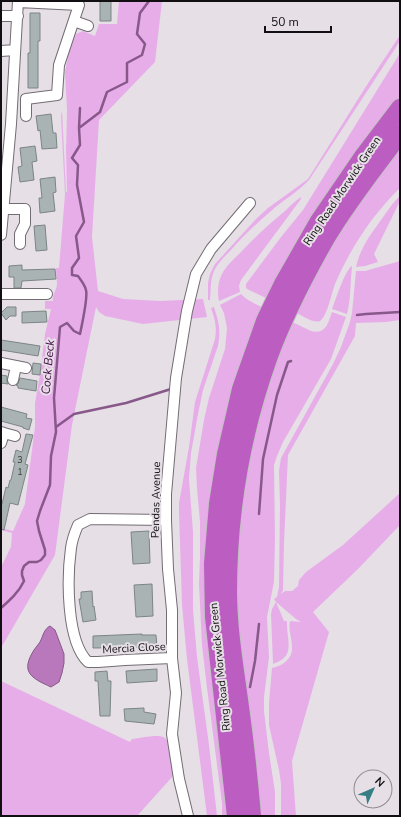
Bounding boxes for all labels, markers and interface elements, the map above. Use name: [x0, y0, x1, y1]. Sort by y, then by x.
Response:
scale bar: [265, 8, 331, 34]
text: 50 m: [271, 14, 299, 30]
street label: Ring Road Morwick Green: [300, 133, 384, 249]
water label: Cock Beck: [38, 338, 58, 395]
house number: 3: [17, 454, 23, 466]
street label: Pendas Avenue: [148, 461, 164, 538]
house number: 1: [17, 466, 23, 478]
street label: Ring Road Morwick Green: [206, 602, 234, 732]
street label: Mercia Close: [102, 639, 166, 657]
north arrow: [353, 769, 393, 809]
text: N: [372, 774, 388, 790]

